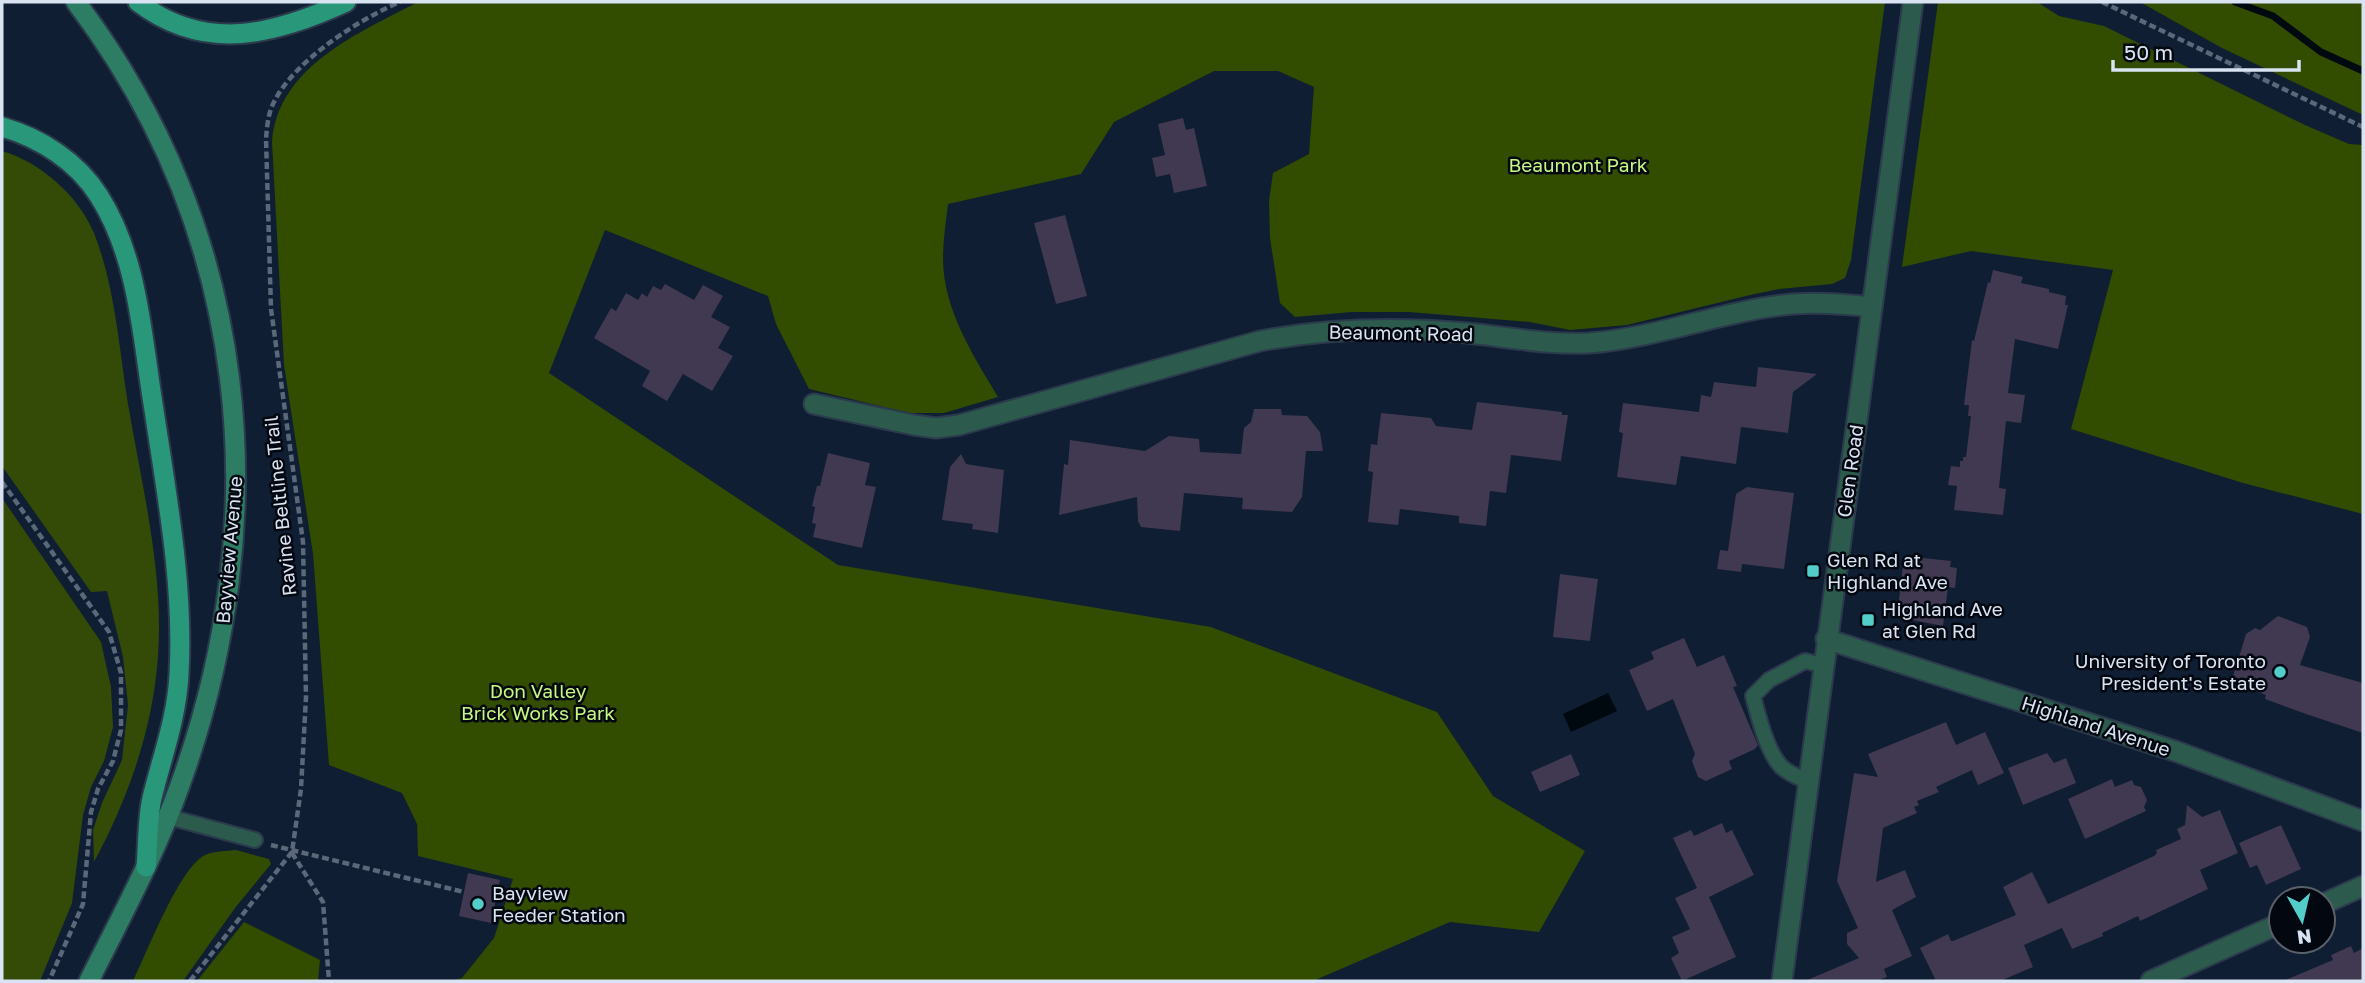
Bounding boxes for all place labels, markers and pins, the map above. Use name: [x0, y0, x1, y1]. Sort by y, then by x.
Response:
place label: Glen Rd at Highland Ave: [1827, 548, 1948, 593]
marker: Glen Rd at Highland Ave: [1805, 563, 1821, 579]
place label: Highland Ave at Glen Rd: [1882, 597, 2003, 642]
marker: Highland Ave at Glen Rd: [1860, 612, 1876, 628]
place label: University of Toronto President's Estate: [2075, 649, 2266, 694]
marker: University of Toronto President's Estate: [2272, 664, 2288, 680]
place label: Bayview Feeder Station: [492, 881, 626, 926]
marker: Bayview Feeder Station: [470, 896, 486, 912]

